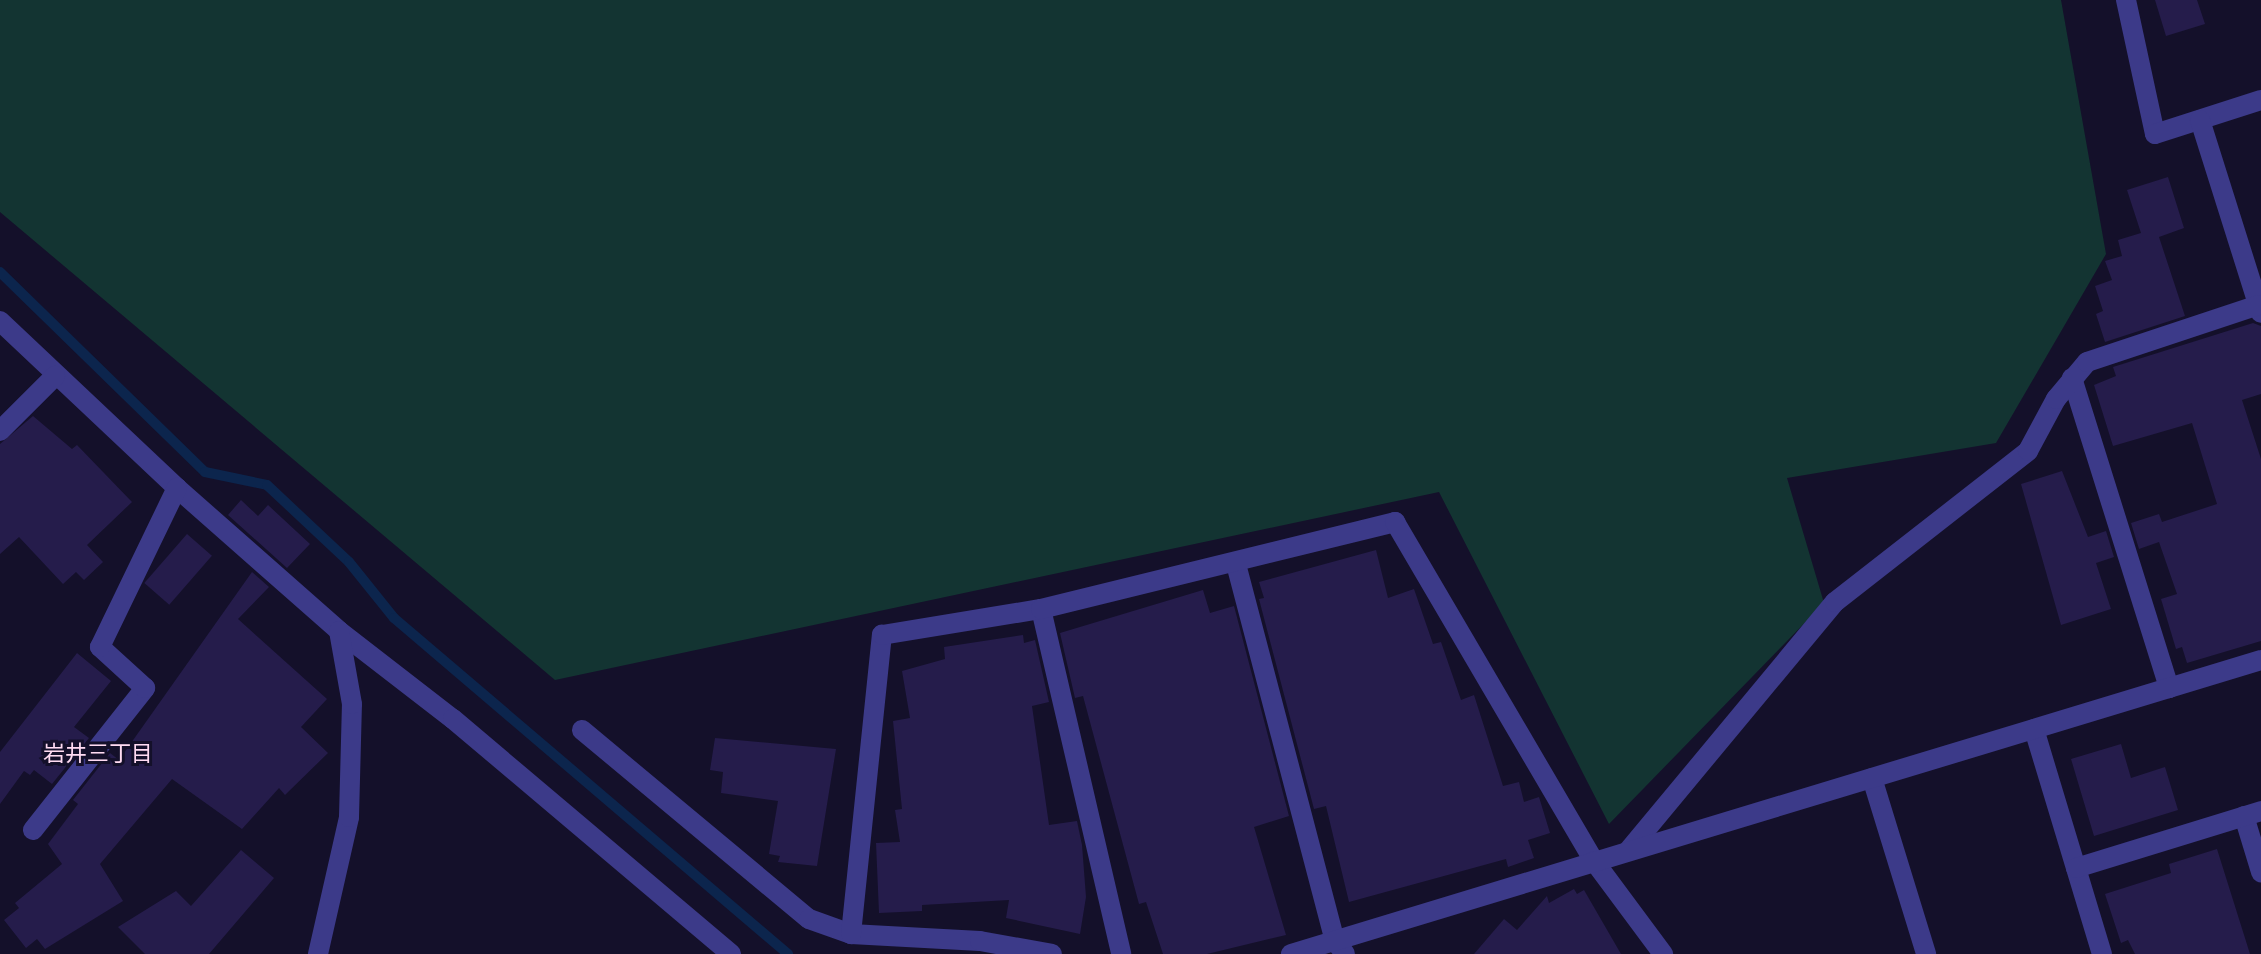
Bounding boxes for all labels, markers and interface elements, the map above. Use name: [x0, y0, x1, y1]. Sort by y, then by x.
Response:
district label: 岩井三丁目: [43, 741, 153, 767]

